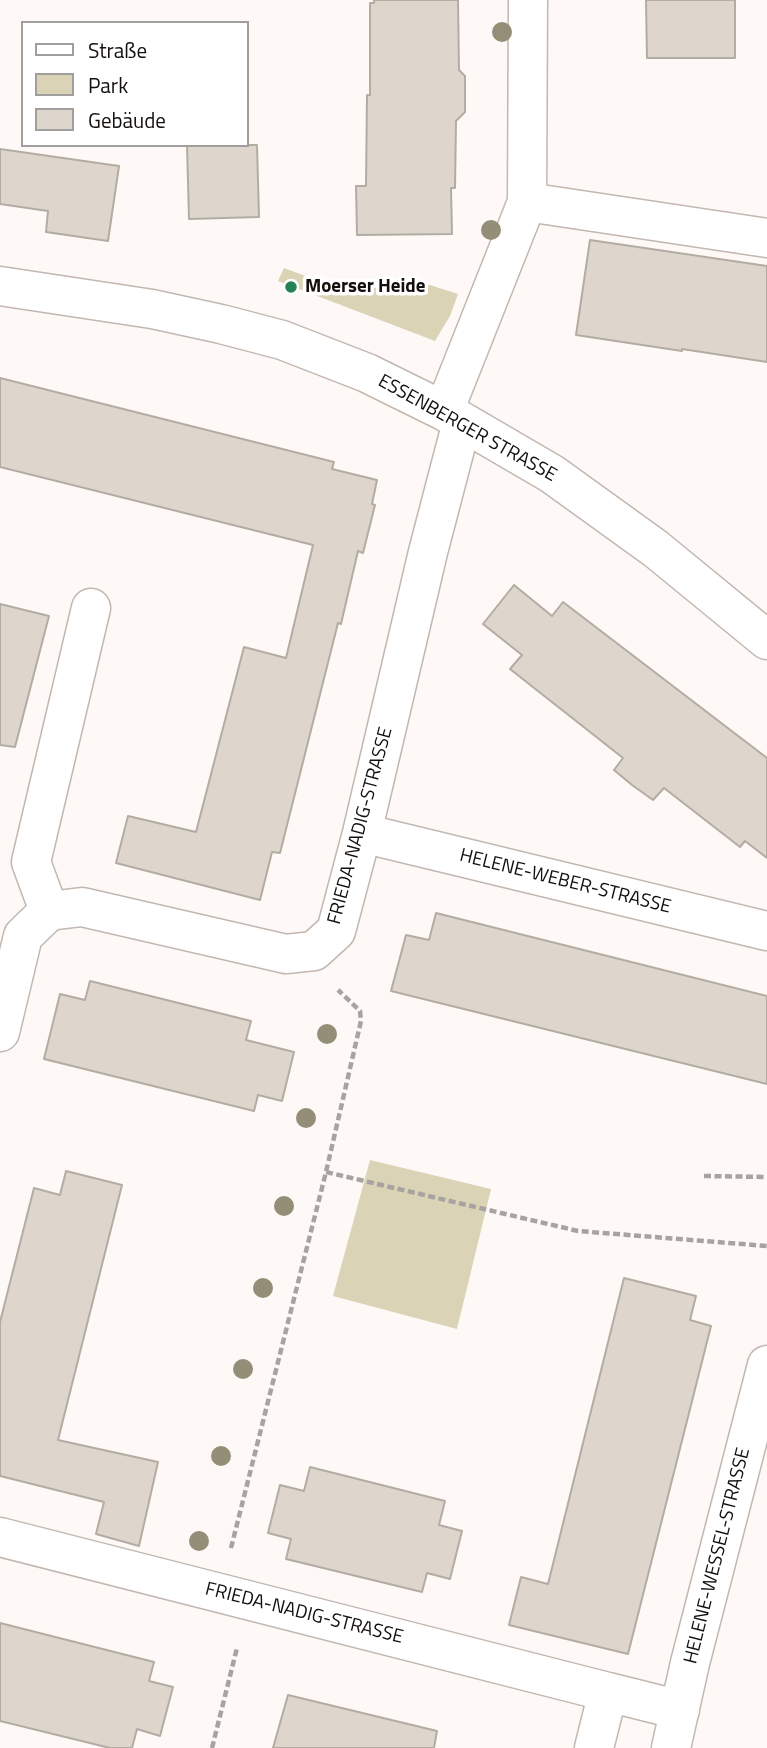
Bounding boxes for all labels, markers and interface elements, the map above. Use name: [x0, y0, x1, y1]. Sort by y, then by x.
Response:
legend: [21, 21, 248, 147]
text: Straße: [88, 34, 147, 66]
text: Park: [88, 69, 128, 101]
text: Gebäude: [88, 104, 166, 136]
place label: Moerser Heide: [305, 276, 425, 298]
marker: Moerser Heide: [283, 279, 299, 295]
street label: ESSENBERGER STRASSE: [374, 370, 560, 488]
street label: FRIEDA-NADIG-STRASSE: [324, 725, 398, 927]
street label: HELENE-WEBER-STRASSE: [457, 845, 673, 919]
street label: HELENE-WESSEL-STRASSE: [680, 1446, 756, 1666]
street label: FRIEDA-NADIG-STRASSE: [203, 1578, 405, 1650]

